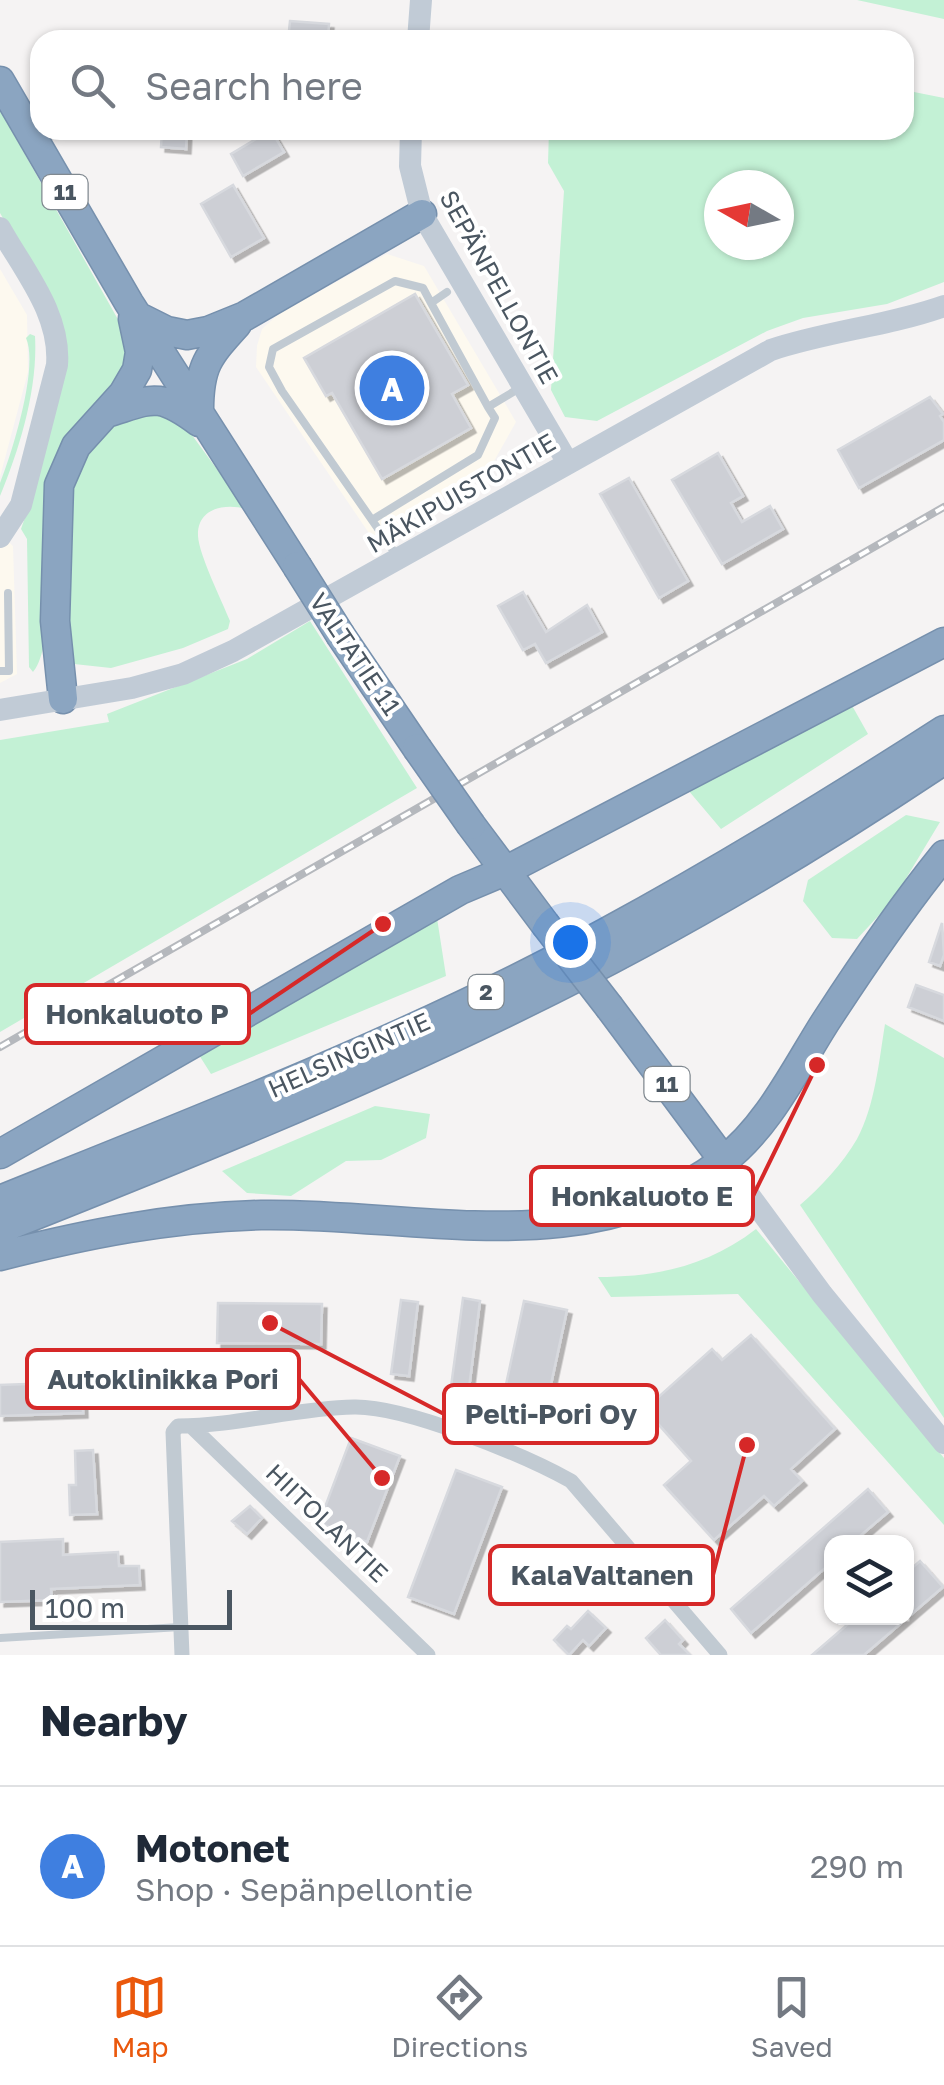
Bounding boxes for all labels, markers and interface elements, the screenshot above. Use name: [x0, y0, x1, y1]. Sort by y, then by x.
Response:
search box: [30, 30, 914, 140]
icon: search: [65, 58, 120, 113]
text: Search here: [145, 63, 363, 108]
north arrow: [704, 170, 794, 260]
road number: 11: [42, 175, 88, 209]
street label: SEPÄNPELLONTIE: [433, 185, 566, 389]
pin: A: [360, 350, 424, 426]
street label: MÄKIPUISTONTIE: [361, 426, 561, 559]
street label: VALTATIE 11: [303, 587, 408, 721]
your location: [545, 917, 596, 968]
road number: 2: [468, 975, 504, 1009]
callout: Honkaluoto P: [26, 985, 249, 1043]
text: Honkaluoto P: [45, 997, 229, 1030]
street label: HELSINGINTIE: [263, 1005, 435, 1104]
road number: 11: [644, 1067, 690, 1101]
callout: Honkaluoto E: [531, 1167, 753, 1225]
text: Honkaluoto E: [551, 1179, 733, 1212]
callout: Autoklinikka Pori: [27, 1350, 299, 1408]
text: Autoklinikka Pori: [47, 1362, 279, 1395]
callout: Pelti-Pori Oy: [444, 1385, 657, 1443]
text: Pelti-Pori Oy: [465, 1397, 638, 1430]
street label: HIITOLANTIE: [260, 1457, 395, 1589]
map controls: [824, 1535, 914, 1625]
button: layers: [824, 1535, 914, 1625]
callout: KalaValtanen: [490, 1546, 713, 1604]
text: KalaValtanen: [511, 1558, 693, 1591]
scale bar: [30, 1585, 232, 1630]
text: 100 m: [45, 1591, 125, 1624]
text: Nearby: [40, 1695, 188, 1745]
text: Motonet: [135, 1825, 290, 1870]
text: A: [61, 1847, 84, 1885]
text: 290 m: [810, 1847, 904, 1885]
text: Shop · Sepänpellontie: [135, 1870, 473, 1908]
tab: Map: [111, 1970, 169, 2063]
tab: Directions: [391, 1970, 528, 2063]
tab: Saved: [751, 1970, 833, 2063]

